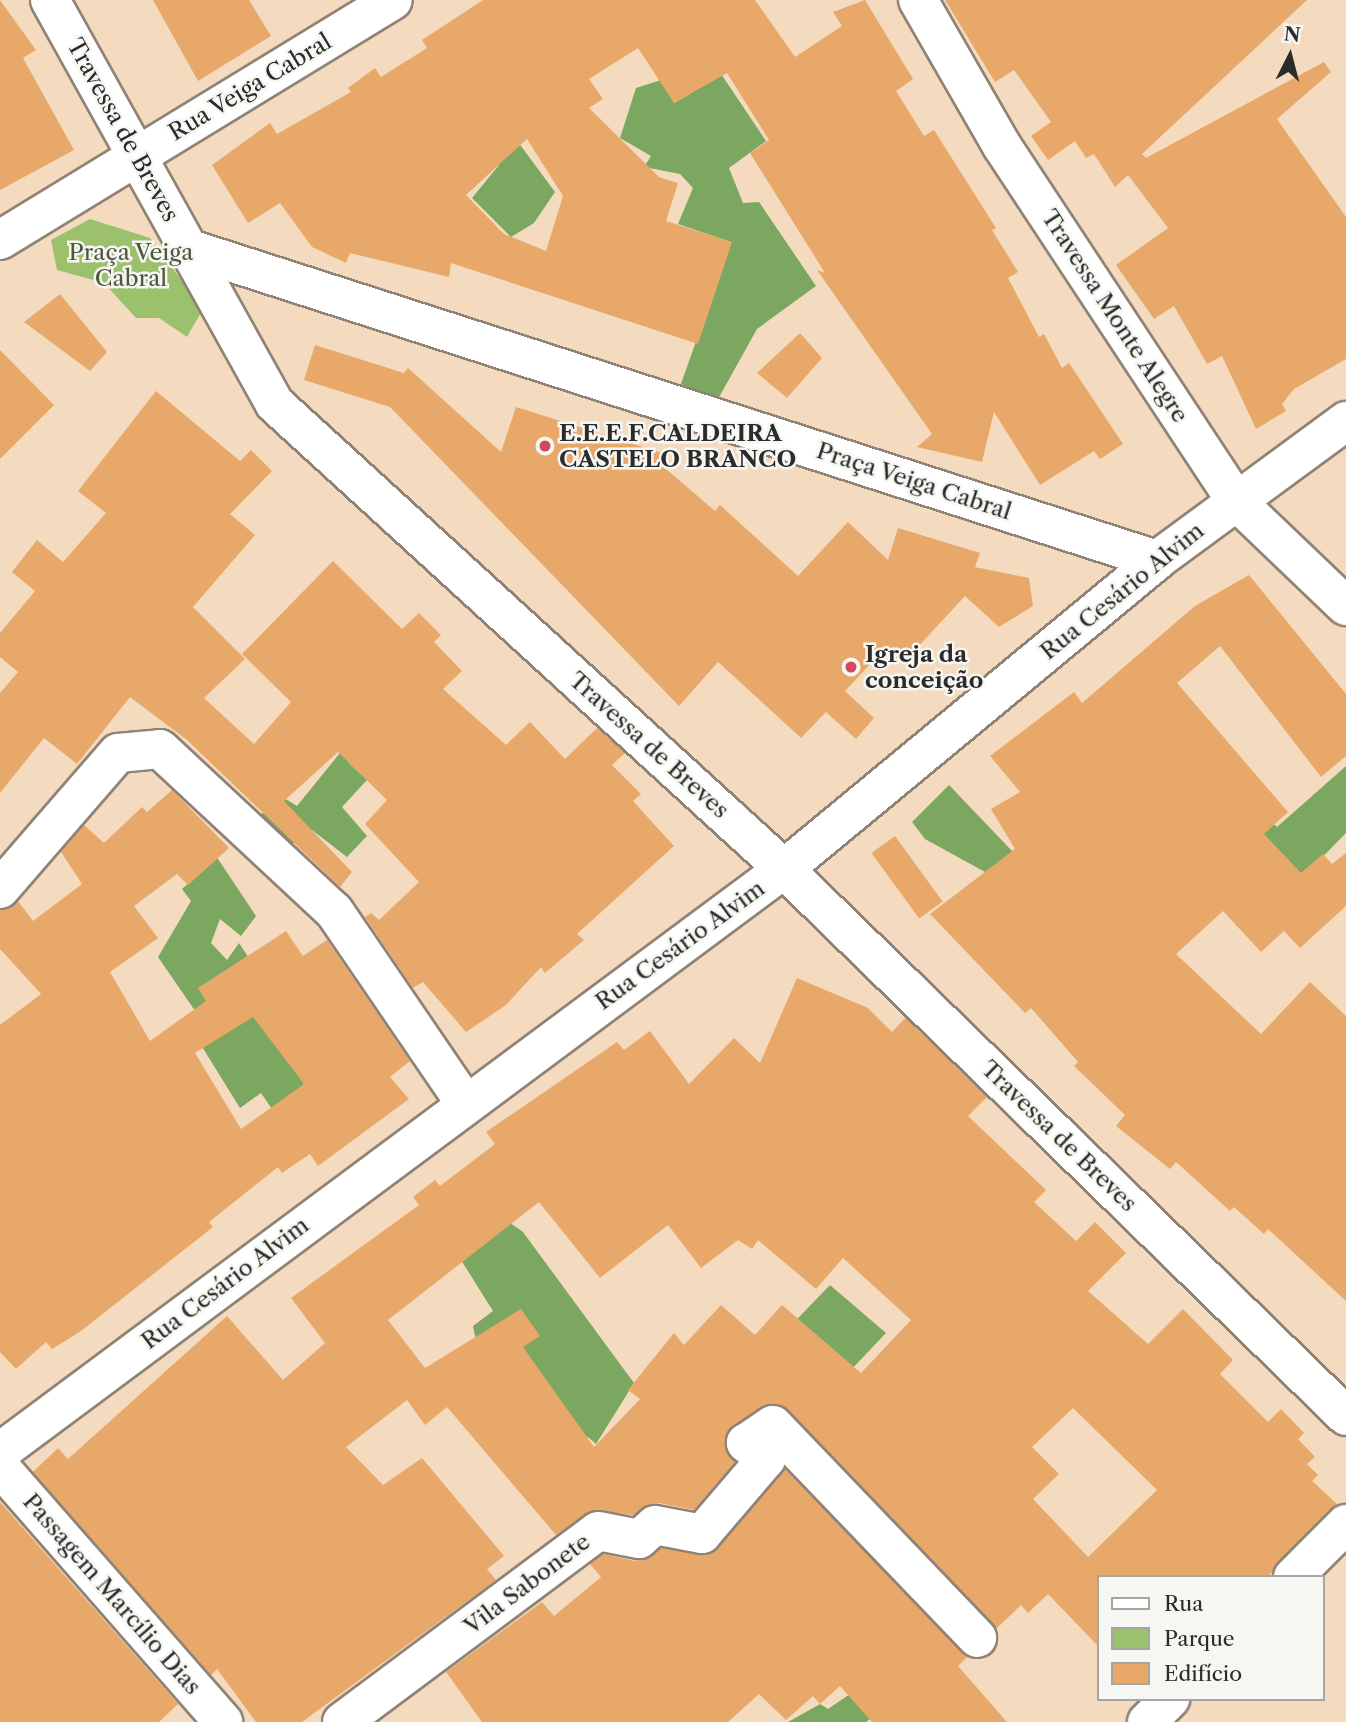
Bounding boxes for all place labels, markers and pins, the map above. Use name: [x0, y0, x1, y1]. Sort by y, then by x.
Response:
place label: E.E.E.F.CALDEIRA CASTELO BRANCO: [559, 419, 796, 473]
marker: E.E.E.F.CALDEIRA CASTELO BRANCO: [537, 438, 553, 454]
place label: Igreja da conceição: [865, 640, 983, 694]
marker: Igreja da conceição: [843, 659, 859, 675]

